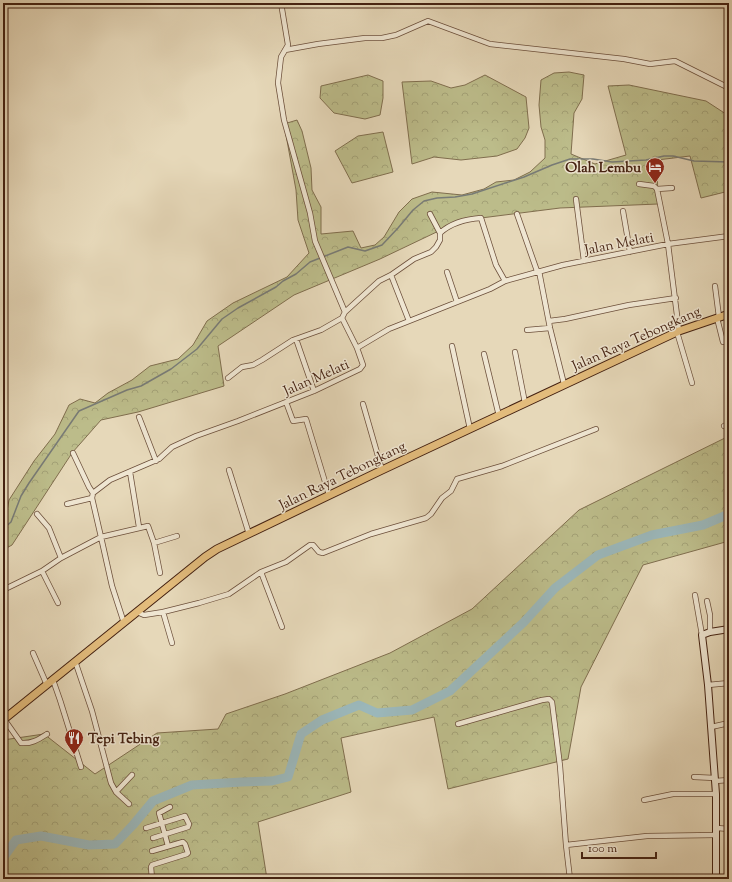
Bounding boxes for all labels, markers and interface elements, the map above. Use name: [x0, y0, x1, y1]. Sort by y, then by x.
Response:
hotel icon: Olah Lembu: [644, 156, 666, 184]
place label: Olah Lembu: [565, 159, 642, 179]
street label: Jalan Melati: [582, 228, 656, 262]
street label: Jalan Raya Tebongkang: [568, 302, 705, 378]
street label: Jalan Melati: [280, 355, 353, 403]
street label: Jalan Raya Tebongkang: [275, 437, 410, 517]
restaurant icon: Tepi Tebing: [63, 727, 85, 755]
place label: Tepi Tebing: [88, 730, 159, 750]
scale bar: [582, 834, 656, 860]
text: 100 m: [588, 840, 617, 858]

